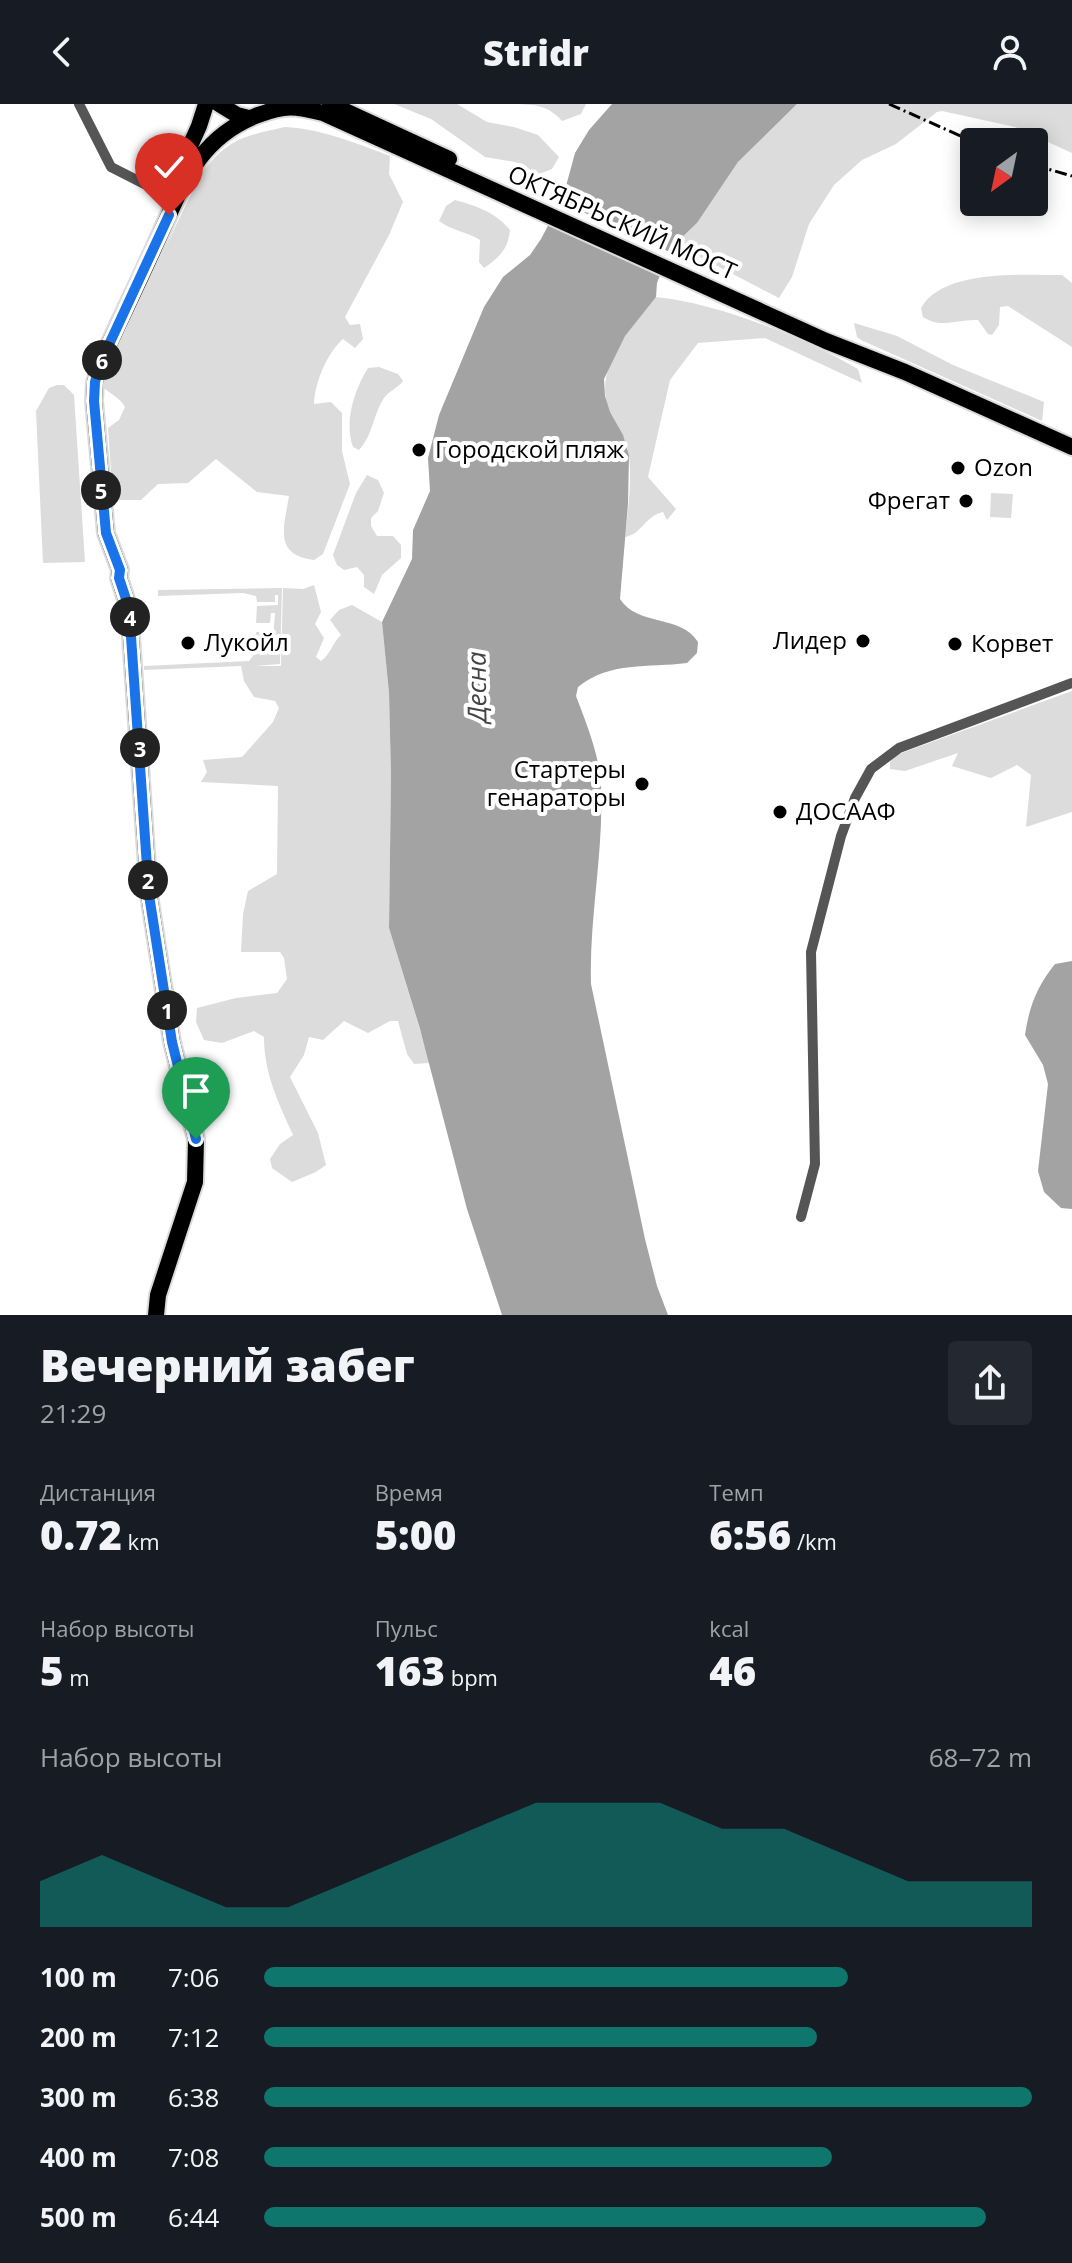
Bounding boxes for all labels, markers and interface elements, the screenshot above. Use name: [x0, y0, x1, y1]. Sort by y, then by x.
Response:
text: Stridr: [483, 28, 589, 77]
icon: back: [40, 30, 84, 74]
icon: person: [988, 30, 1032, 74]
north arrow: [960, 128, 1048, 216]
map controls: [960, 128, 1048, 216]
pin: [135, 133, 203, 215]
icon: check: [147, 145, 191, 189]
street label: ОКТЯБРЬСКИЙ МОСТ: [503, 156, 742, 287]
pin: 6: [82, 340, 122, 380]
text: 6: [96, 345, 108, 375]
place label: Городской пляж: [435, 432, 625, 465]
marker: Городской пляж: [410, 441, 428, 459]
place label: Ozon: [974, 450, 1033, 483]
marker: Ozon: [949, 459, 967, 477]
pin: 5: [81, 470, 121, 510]
text: 5: [95, 475, 107, 505]
place label: Фрегат: [868, 483, 950, 516]
marker: Фрегат: [957, 492, 975, 510]
pin: 4: [110, 597, 150, 637]
text: 4: [124, 602, 136, 632]
place label: Лидер: [773, 623, 847, 656]
place label: Лукойл: [204, 625, 289, 658]
place label: Корвет: [971, 626, 1053, 659]
marker: Лидер: [854, 632, 872, 650]
marker: Лукойл: [179, 634, 197, 652]
marker: Корвет: [946, 635, 964, 653]
water label: Десна: [457, 651, 495, 726]
pin: 3: [120, 728, 160, 768]
text: 3: [134, 733, 146, 763]
place label: Стартеры генараторы: [487, 752, 626, 813]
marker: Стартеры генараторы: [633, 775, 651, 793]
place label: ДОСААФ: [796, 794, 896, 827]
marker: ДОСААФ: [771, 803, 789, 821]
pin: 2: [128, 860, 168, 900]
text: 2: [142, 865, 154, 895]
pin: 1: [147, 990, 187, 1030]
text: 1: [161, 995, 173, 1025]
pin: [162, 1057, 230, 1139]
icon: arrive: [174, 1069, 218, 1113]
text: Вечерний забег: [40, 1335, 415, 1395]
button: share: [948, 1341, 1032, 1425]
text: 21:29: [40, 1395, 106, 1431]
text: Дистанция: [40, 1477, 156, 1507]
text: Время: [375, 1477, 443, 1507]
text: Темп: [709, 1477, 764, 1507]
text: 0.72: [40, 1507, 122, 1562]
text: 5:00: [375, 1507, 457, 1562]
text: 6:56: [709, 1507, 791, 1562]
text: km: [122, 1526, 160, 1556]
text: /km: [791, 1526, 837, 1556]
text: Набор высоты: [40, 1613, 195, 1643]
text: Пульс: [375, 1613, 438, 1643]
text: kcal: [709, 1613, 749, 1643]
text: 5: [40, 1643, 63, 1698]
text: 163: [375, 1643, 445, 1698]
text: 46: [709, 1643, 756, 1698]
text: m: [63, 1662, 90, 1692]
text: bpm: [445, 1662, 498, 1692]
text: Набор высоты: [40, 1739, 223, 1775]
text: 68–72 m: [929, 1739, 1032, 1775]
text: 100 m: [40, 1959, 117, 1995]
text: 7:06: [168, 1959, 219, 1995]
text: 200 m: [40, 2019, 117, 2055]
text: 7:12: [168, 2019, 219, 2055]
text: 300 m: [40, 2079, 117, 2115]
text: 6:38: [168, 2079, 219, 2115]
text: 400 m: [40, 2139, 117, 2175]
text: 7:08: [168, 2139, 219, 2175]
text: 500 m: [40, 2199, 117, 2235]
text: 6:44: [168, 2199, 219, 2235]

